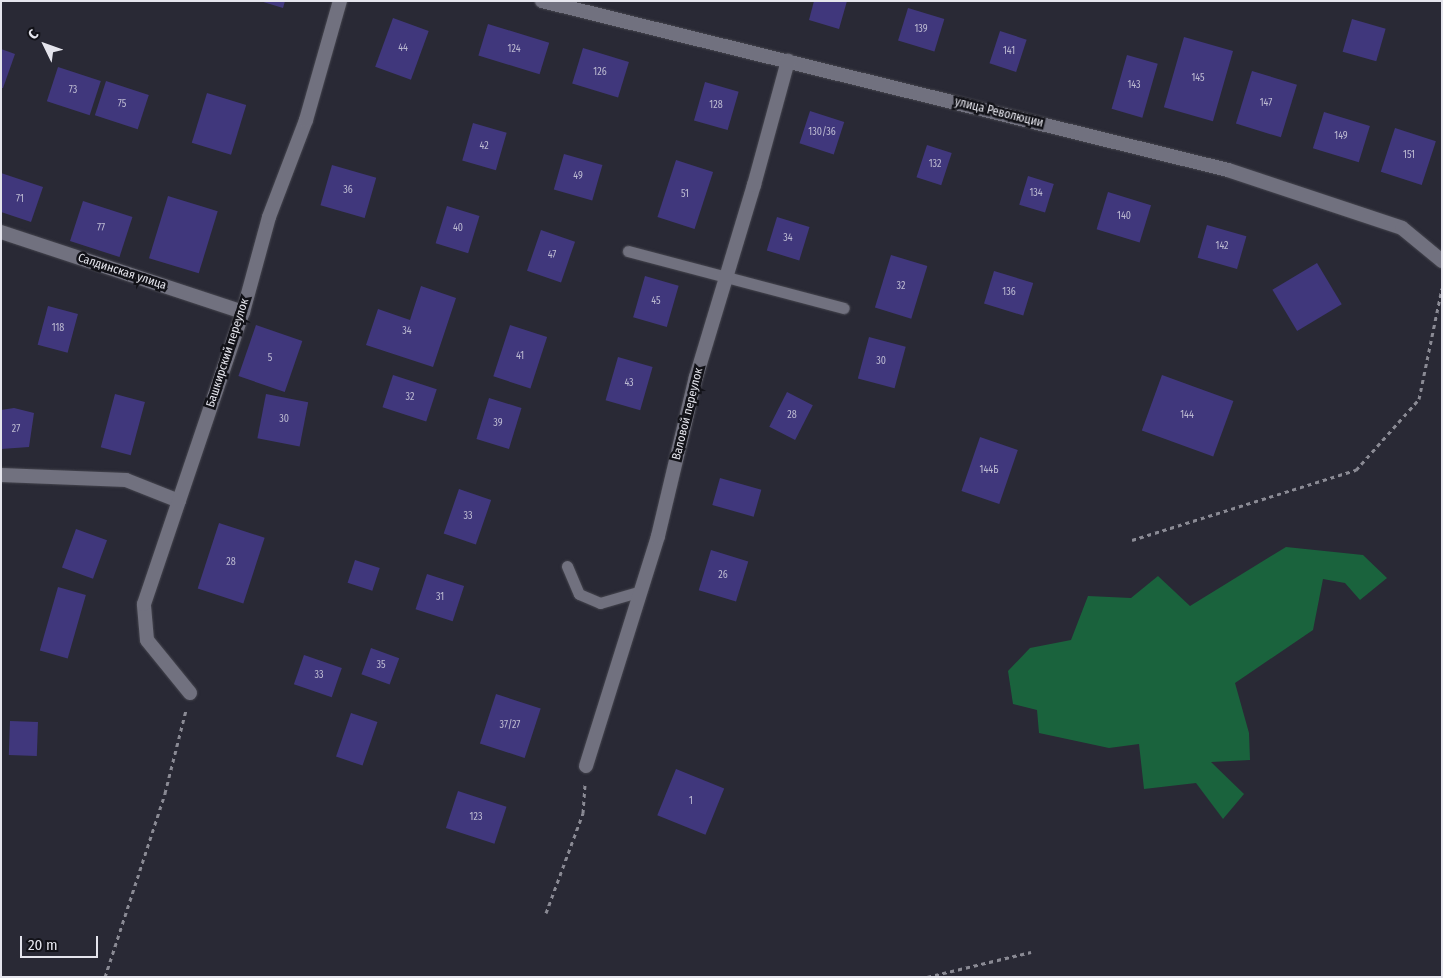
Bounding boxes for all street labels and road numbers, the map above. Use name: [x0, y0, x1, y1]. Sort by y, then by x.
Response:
street label: улица Революции: [953, 95, 1045, 131]
street label: Салдинская улица: [76, 251, 168, 293]
street label: Башкирский переулок: [204, 297, 252, 409]
street label: Валовой переулок: [670, 366, 706, 462]

